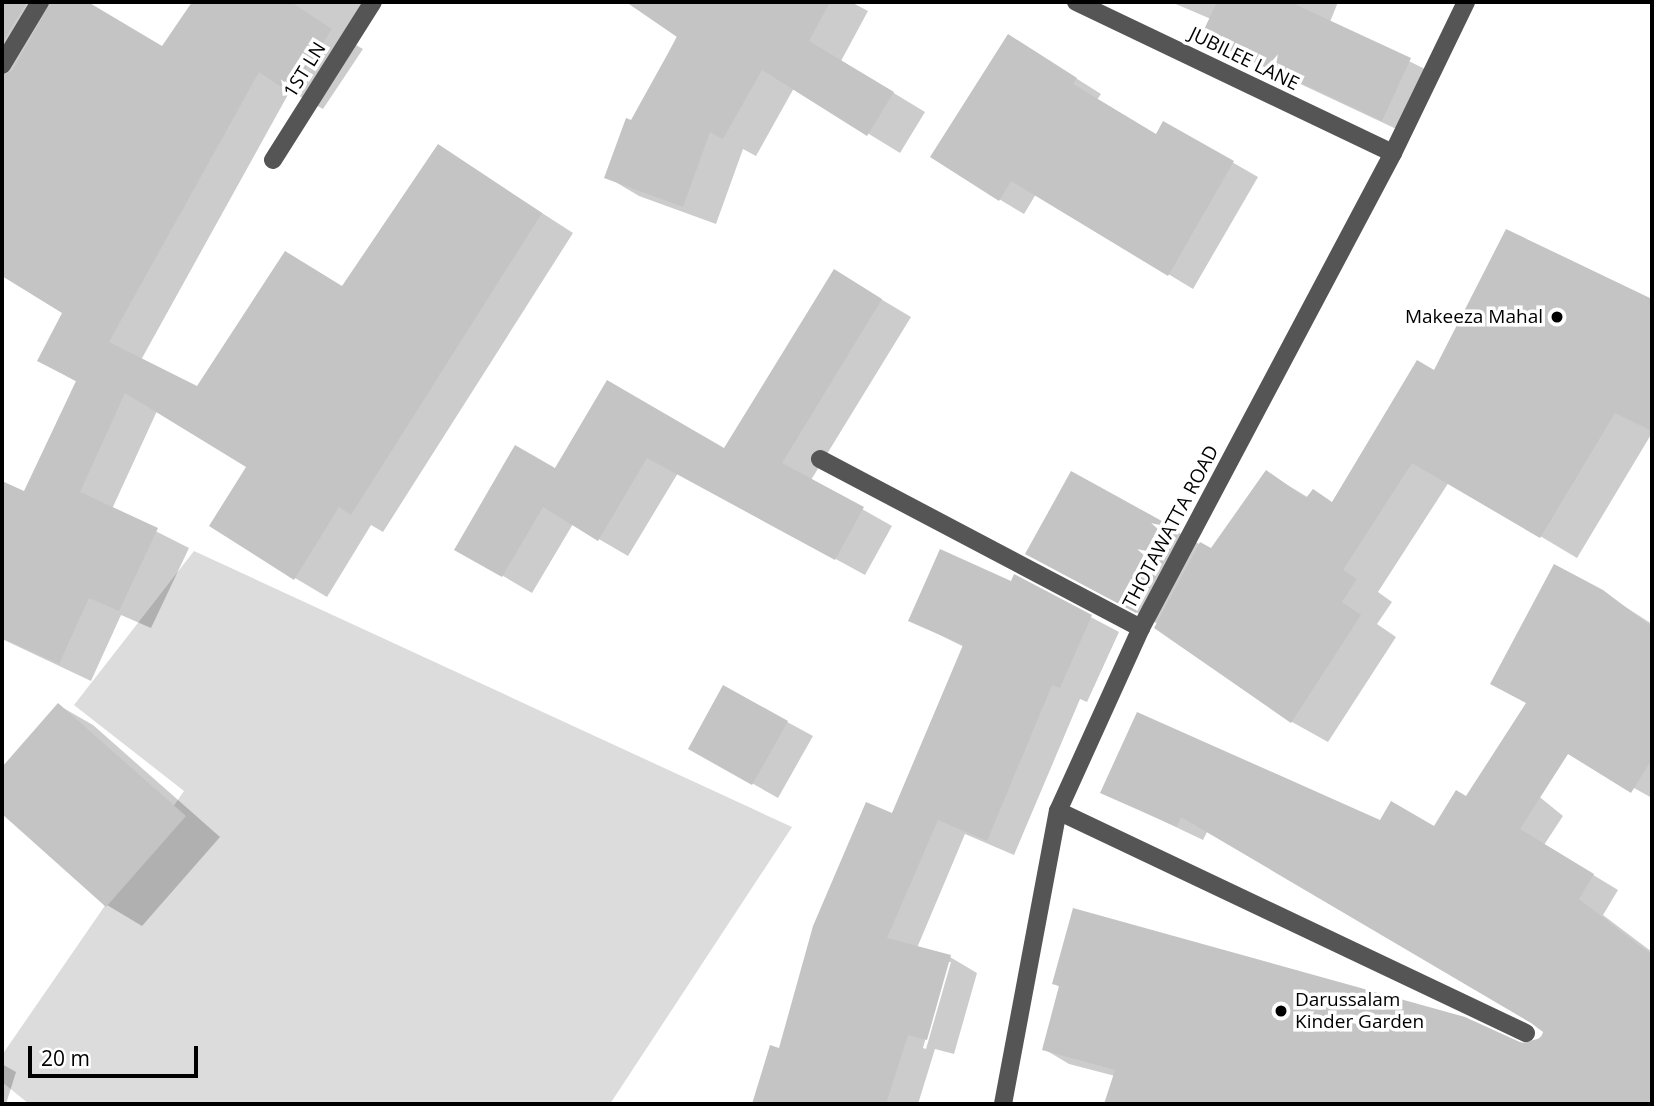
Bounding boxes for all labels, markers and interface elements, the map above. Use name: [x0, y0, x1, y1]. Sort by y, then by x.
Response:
street label: JUBILEE LANE: [1185, 23, 1303, 95]
street label: 1ST LN: [279, 38, 331, 102]
place label: Makeeza Mahal: [1405, 306, 1543, 328]
marker: Makeeza Mahal: [1549, 309, 1565, 325]
street label: THOTAWATTA ROAD: [1118, 442, 1224, 612]
place label: Darussalam Kinder Garden: [1295, 989, 1424, 1033]
marker: Darussalam Kinder Garden: [1273, 1003, 1289, 1019]
scale bar: [32, 1032, 201, 1076]
text: 20 m: [41, 1044, 90, 1072]

